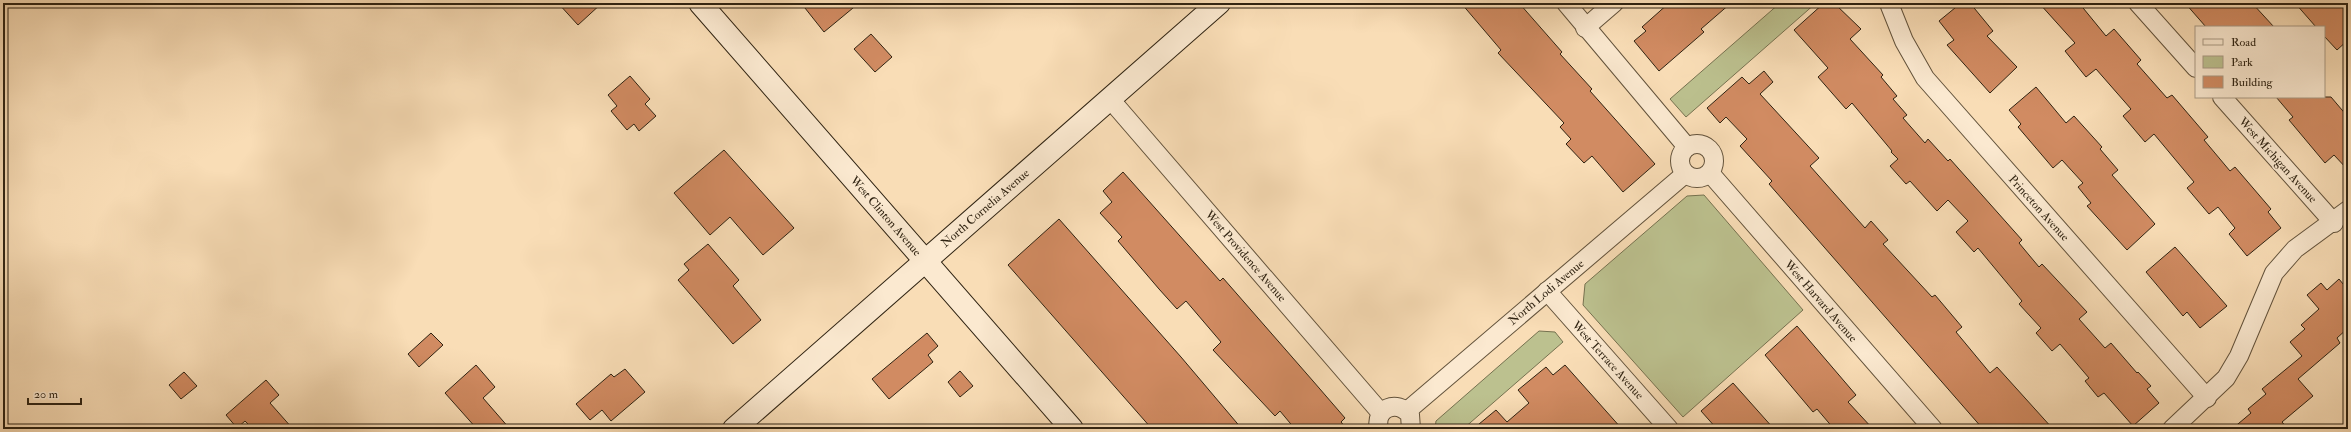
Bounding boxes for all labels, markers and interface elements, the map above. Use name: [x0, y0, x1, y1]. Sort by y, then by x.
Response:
legend: [2195, 26, 2325, 98]
text: Road: [2231, 35, 2256, 50]
text: Park: [2231, 55, 2253, 70]
text: Building: [2231, 75, 2274, 90]
street label: West Michigan Avenue: [2235, 114, 2320, 206]
street label: North Cornelia Avenue: [938, 166, 1033, 251]
street label: Princeton Avenue: [2005, 172, 2072, 244]
street label: West Clinton Avenue: [846, 173, 924, 259]
street label: West Providence Avenue: [1201, 207, 1289, 305]
street label: North Lodi Avenue: [1505, 256, 1587, 328]
street label: West Harvard Avenue: [1780, 257, 1860, 345]
street label: West Terrace Avenue: [1568, 317, 1647, 403]
scale bar: [28, 380, 81, 406]
text: 20 m: [34, 387, 59, 402]

